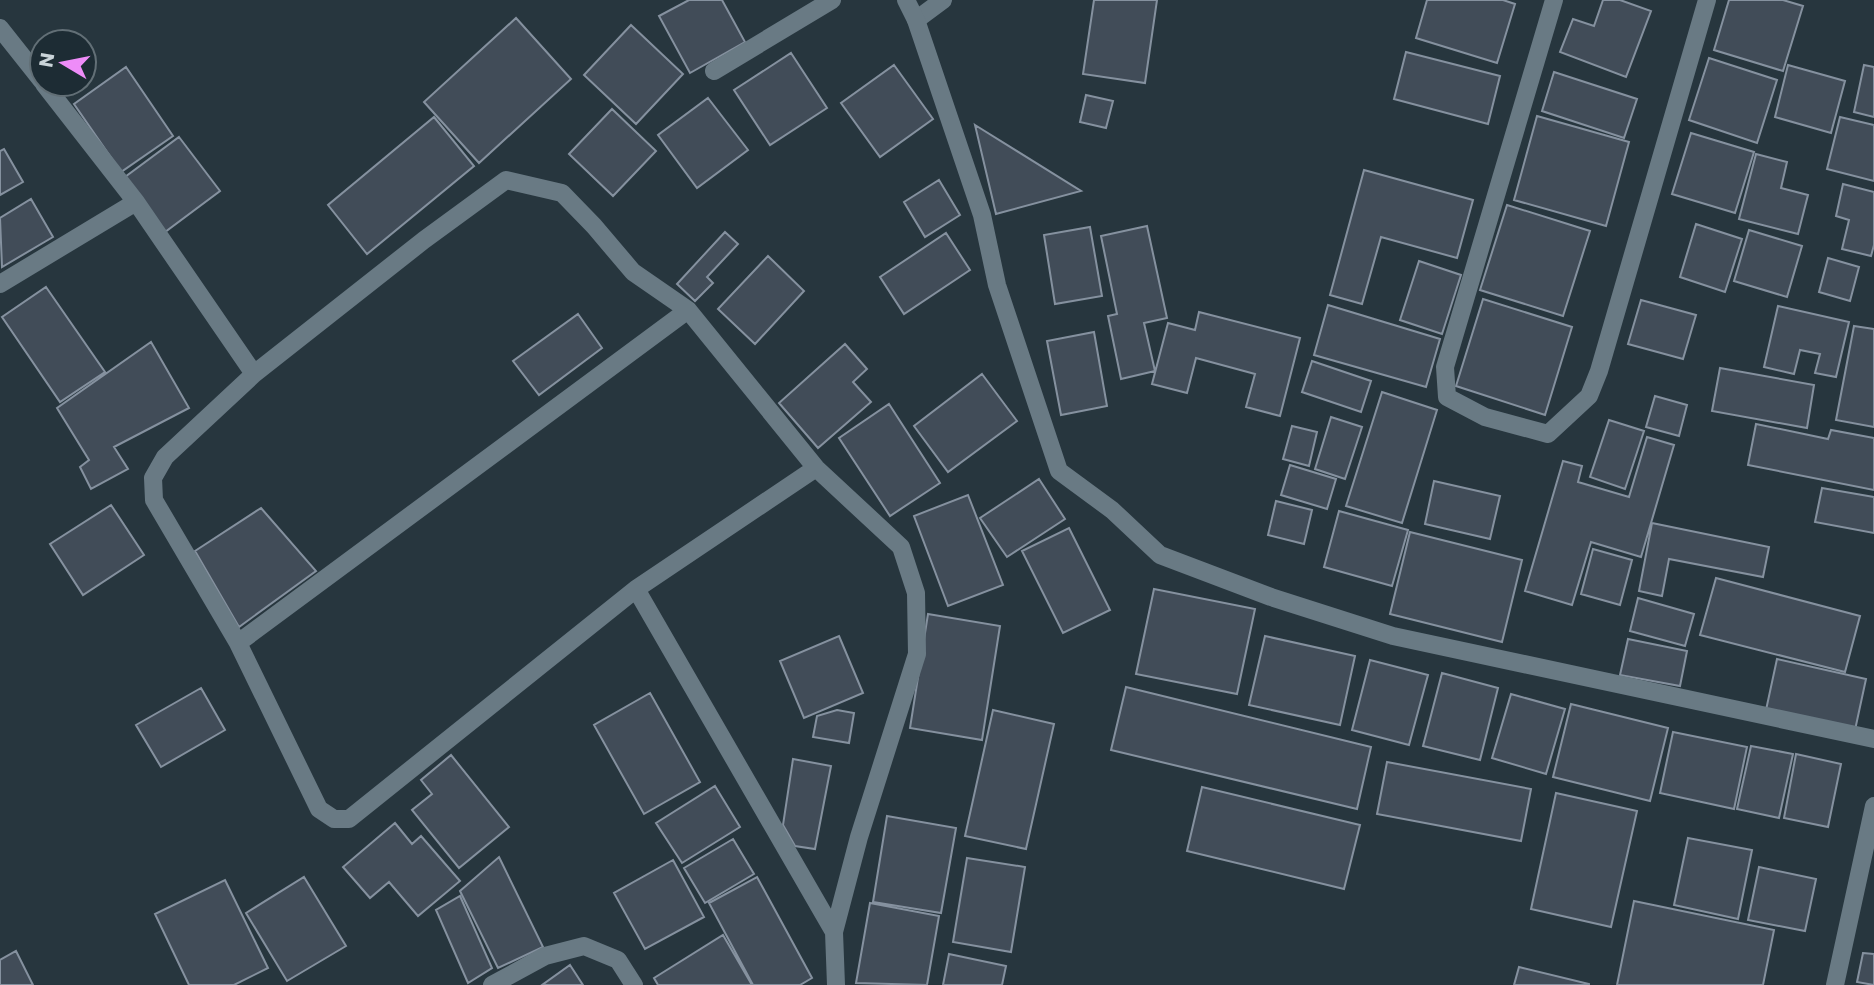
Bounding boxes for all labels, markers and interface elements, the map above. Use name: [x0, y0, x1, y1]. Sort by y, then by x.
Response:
north arrow: [28, 28, 98, 98]
text: N: [32, 51, 61, 70]

